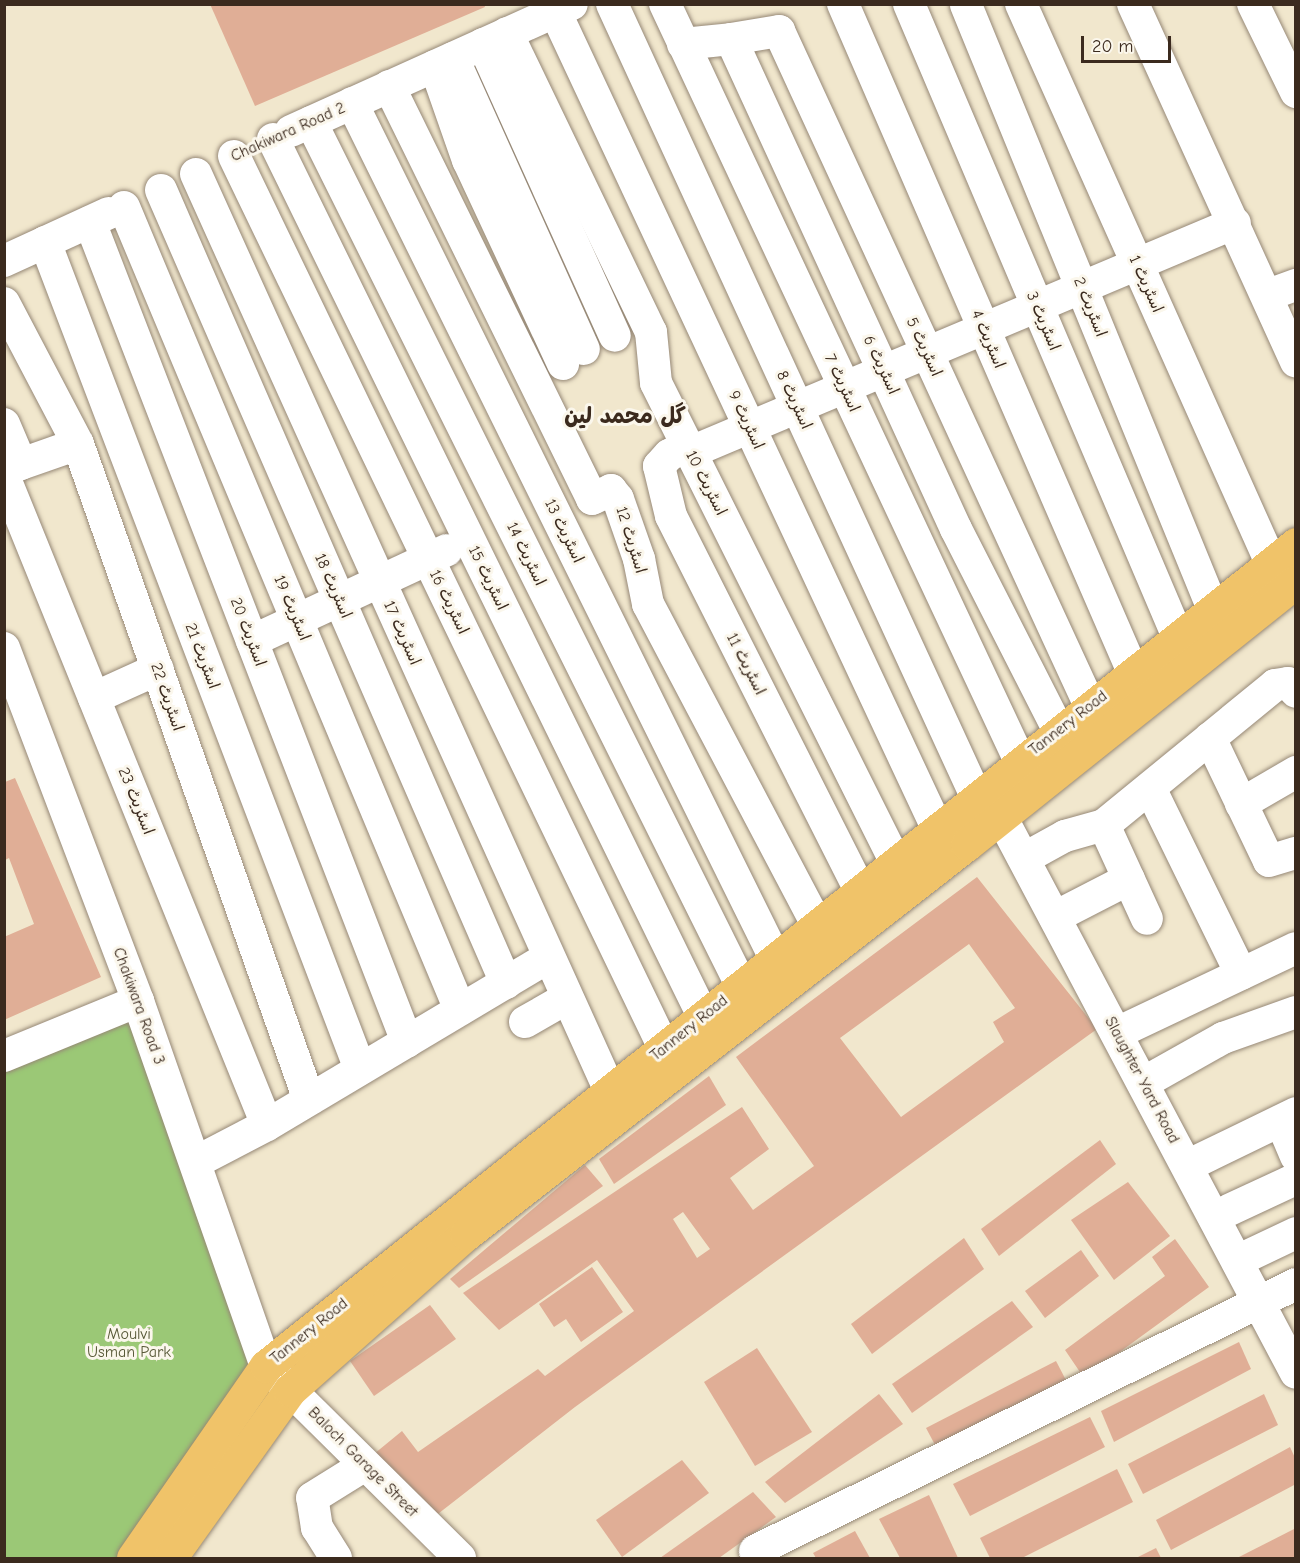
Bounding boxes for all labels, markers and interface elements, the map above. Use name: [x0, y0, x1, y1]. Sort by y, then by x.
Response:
scale bar: [1084, 24, 1174, 62]
text: 20 m: [1092, 36, 1133, 57]
street label: Chakiwara Road 2: [228, 98, 348, 166]
street label: اسٹریٹ 1: [1125, 252, 1167, 316]
street label: اسٹریٹ 2: [1069, 274, 1111, 340]
street label: اسٹریٹ 3: [1022, 289, 1064, 353]
street label: اسٹریٹ 4: [967, 307, 1009, 371]
street label: اسٹریٹ 5: [902, 314, 946, 380]
street label: اسٹریٹ 6: [859, 332, 903, 398]
street label: اسٹریٹ 7: [820, 351, 864, 415]
street label: اسٹریٹ 8: [772, 368, 816, 432]
street label: اسٹریٹ 9: [724, 388, 768, 452]
district label: گل محمد لین: [564, 404, 686, 430]
street label: اسٹریٹ 10: [682, 447, 730, 519]
street label: اسٹریٹ 13: [540, 496, 588, 566]
street label: اسٹریٹ 12: [612, 504, 650, 576]
street label: اسٹریٹ 14: [502, 519, 550, 589]
street label: اسٹریٹ 15: [464, 543, 512, 613]
street label: اسٹریٹ 18: [310, 551, 356, 621]
street label: اسٹریٹ 16: [425, 567, 473, 637]
street label: اسٹریٹ 19: [270, 572, 314, 644]
street label: اسٹریٹ 20: [226, 595, 270, 669]
street label: اسٹریٹ 17: [379, 598, 425, 668]
street label: اسٹریٹ 21: [181, 620, 223, 692]
street label: اسٹریٹ 11: [722, 630, 770, 698]
street label: اسٹریٹ 22: [146, 660, 188, 734]
street label: Tannery Road: [1025, 686, 1111, 760]
street label: اسٹریٹ 23: [114, 765, 158, 837]
street label: Chakiwara Road 3: [109, 945, 169, 1067]
street label: Tannery Road: [646, 991, 732, 1065]
street label: Slaughter Yard Road: [1100, 1013, 1184, 1147]
street label: Tannery Road: [266, 1294, 352, 1368]
park label: Moulvi Usman Park: [87, 1324, 171, 1362]
street label: Baloch Garage Street: [304, 1403, 422, 1521]

